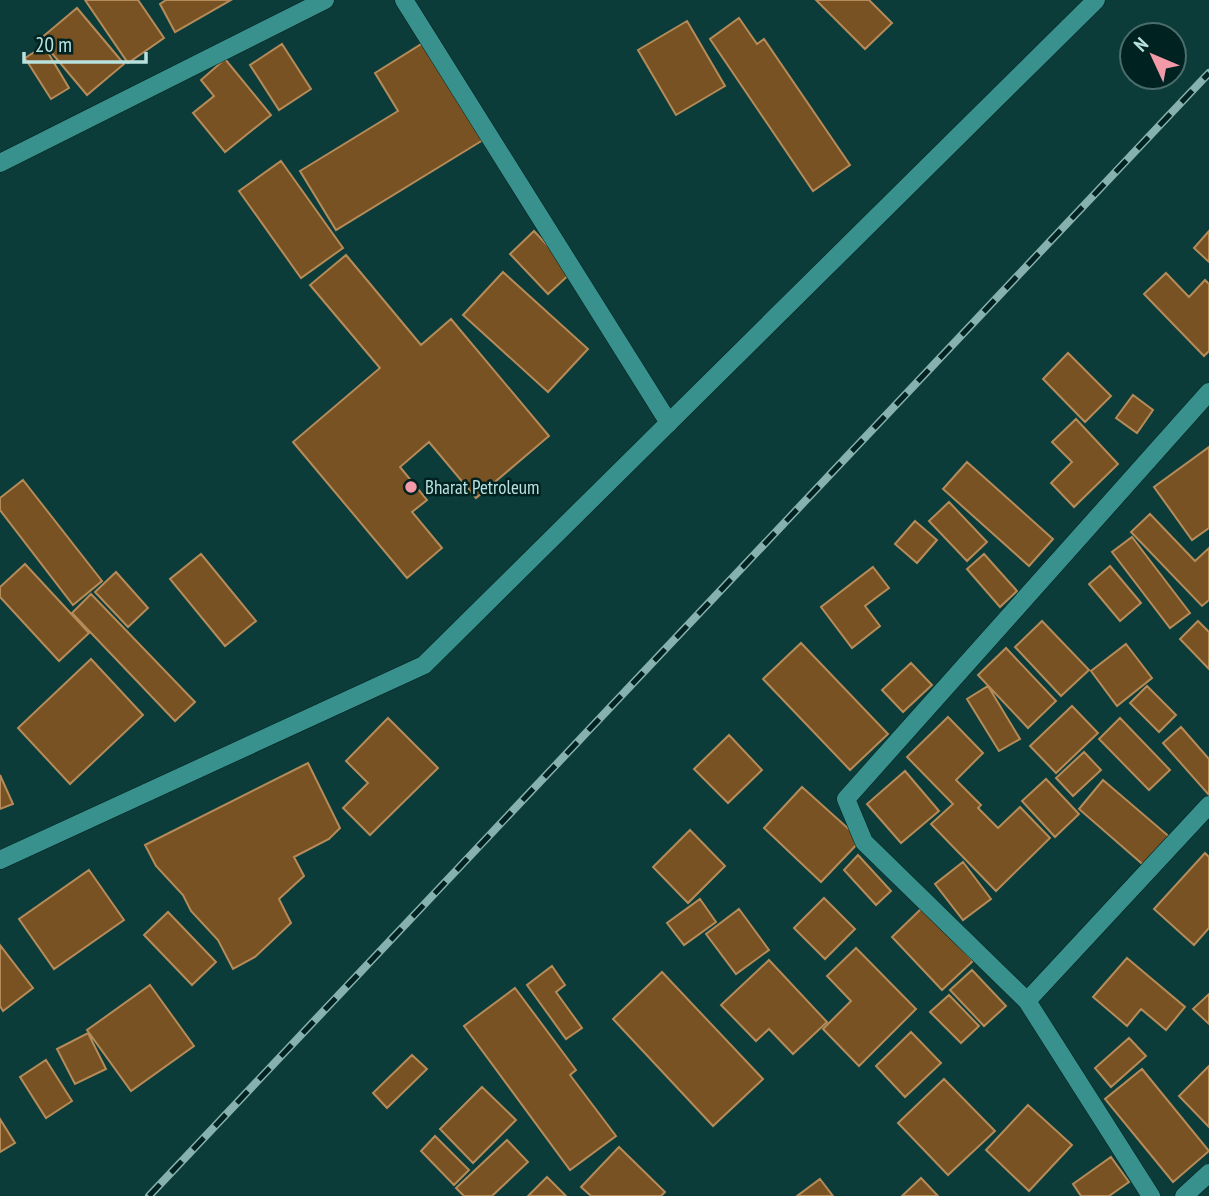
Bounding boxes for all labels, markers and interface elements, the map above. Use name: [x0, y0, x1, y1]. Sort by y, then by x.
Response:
scale bar: [24, 21, 147, 65]
north arrow: [1118, 21, 1188, 91]
text: 20 m: [35, 31, 72, 58]
text: N: [1129, 32, 1153, 56]
place label: Bharat Petroleum: [425, 475, 539, 499]
marker: Bharat Petroleum: [403, 479, 419, 495]

